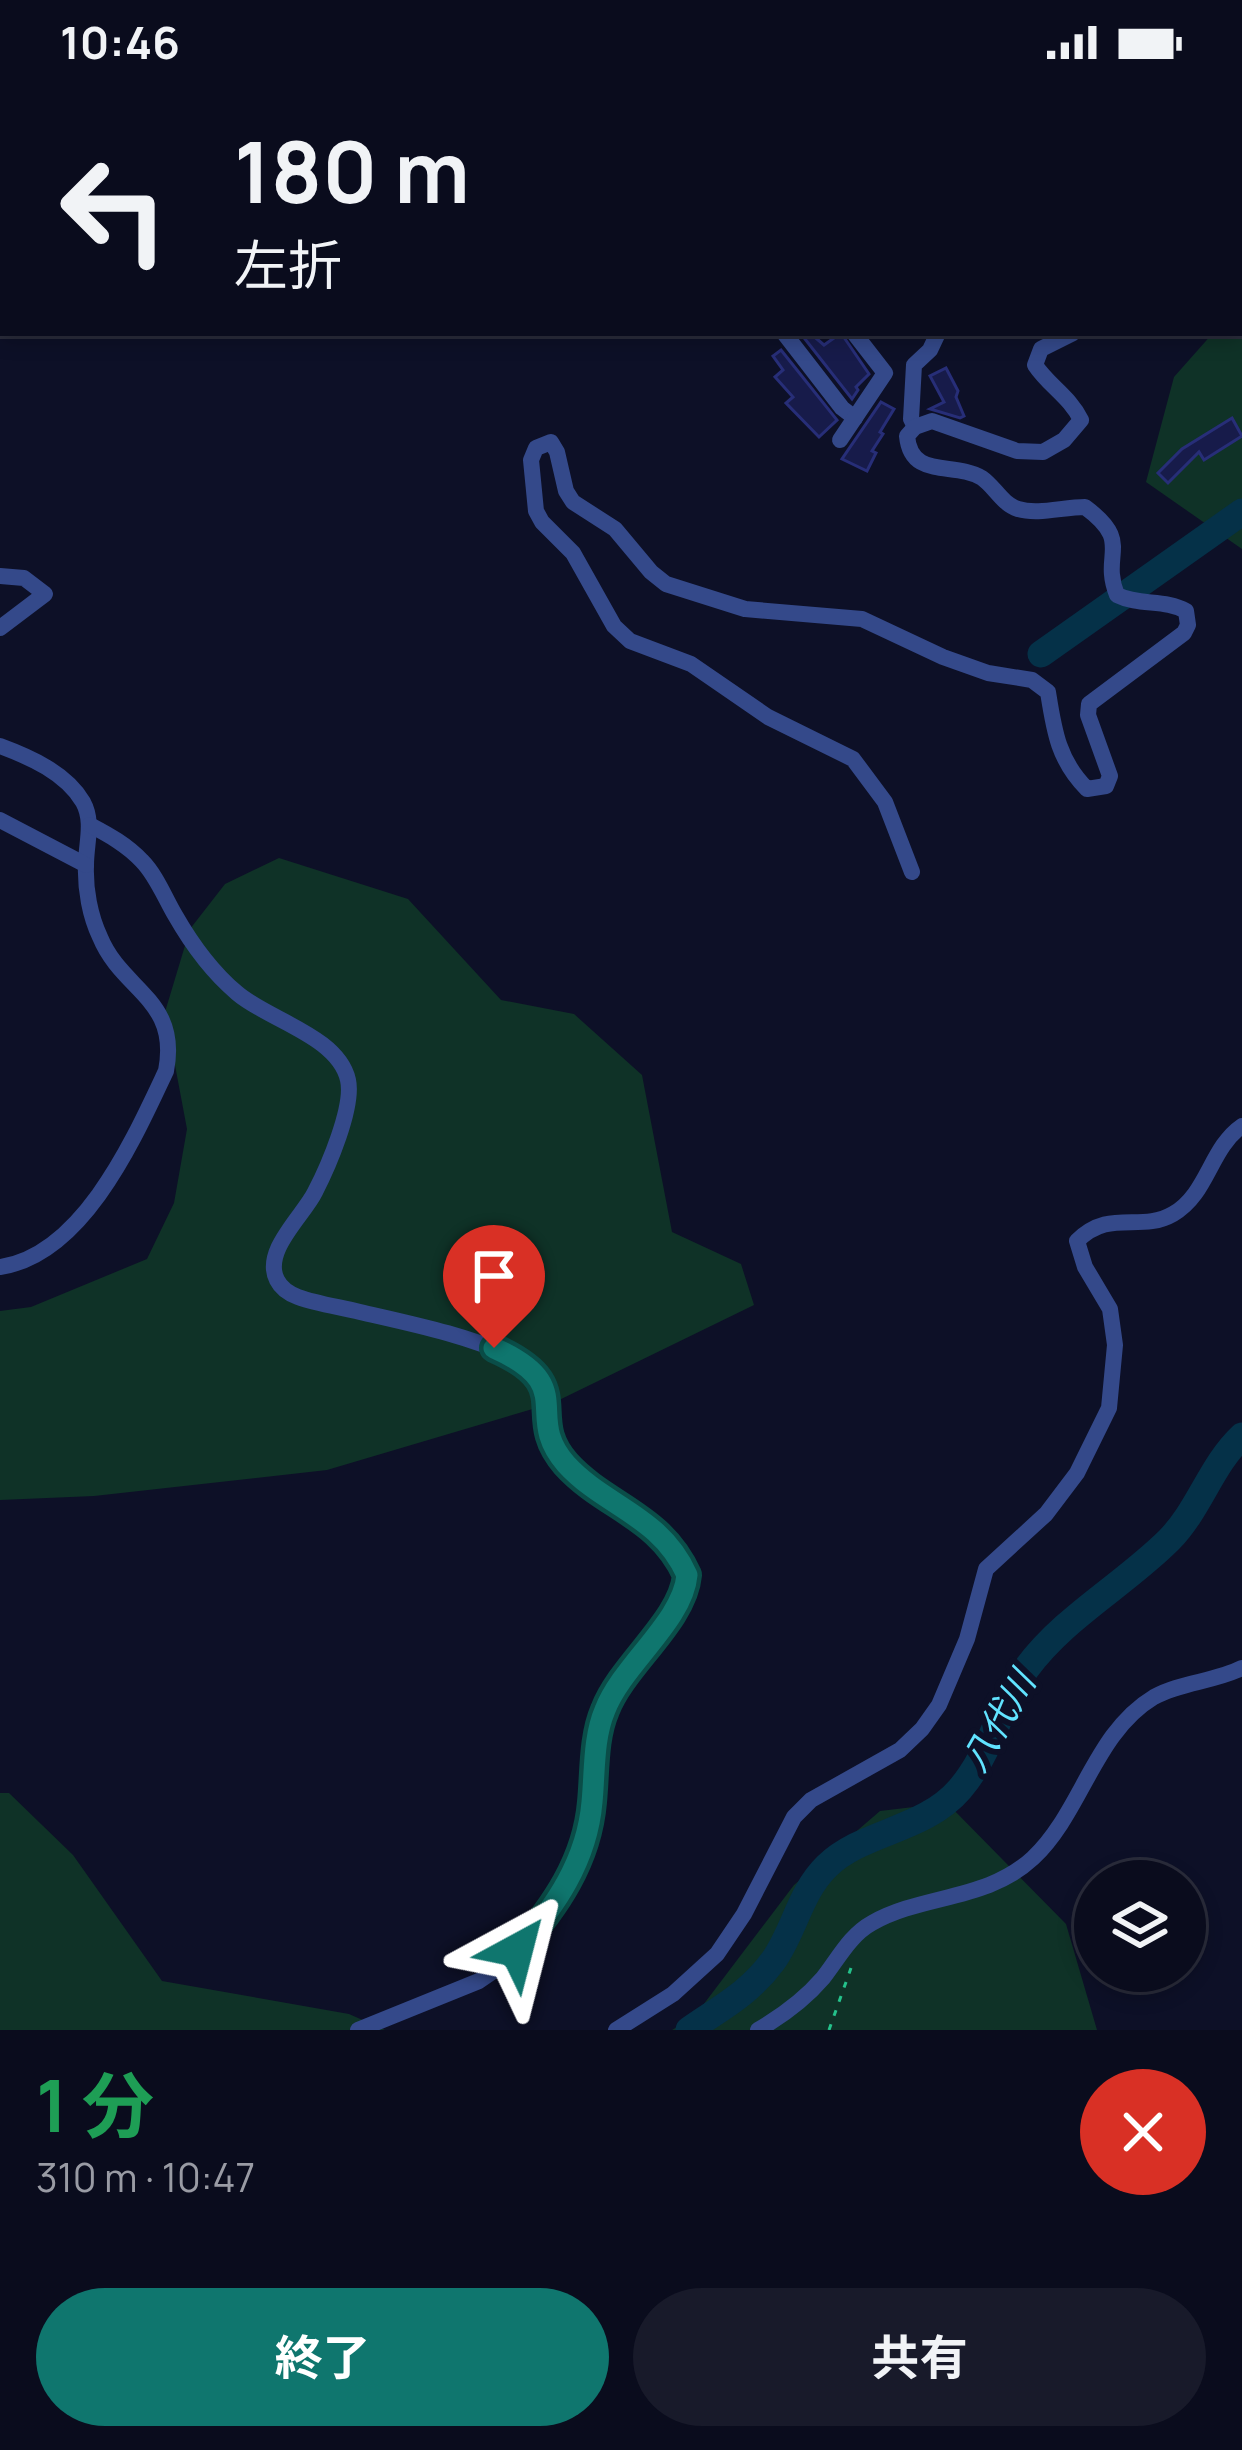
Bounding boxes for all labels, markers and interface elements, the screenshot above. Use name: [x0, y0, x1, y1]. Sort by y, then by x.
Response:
text: 10:46: [60, 11, 180, 73]
text: 180 m: [234, 113, 470, 228]
icon: left: [36, 132, 192, 288]
text: 左折: [234, 227, 342, 301]
pin: [443, 1225, 545, 1348]
icon: arrive: [461, 1243, 527, 1309]
water label: 八代川: [949, 1658, 1048, 1780]
map controls: [1074, 1860, 1206, 1992]
button: layers: [1074, 1860, 1206, 1992]
position arrow: [454, 1887, 580, 2013]
text: 1 分: [36, 2055, 154, 2154]
button: close: [1080, 2069, 1206, 2195]
text: 310 m · 10:47: [36, 2150, 255, 2204]
button: 終了: [36, 2288, 609, 2426]
button: 共有: [633, 2288, 1206, 2426]

